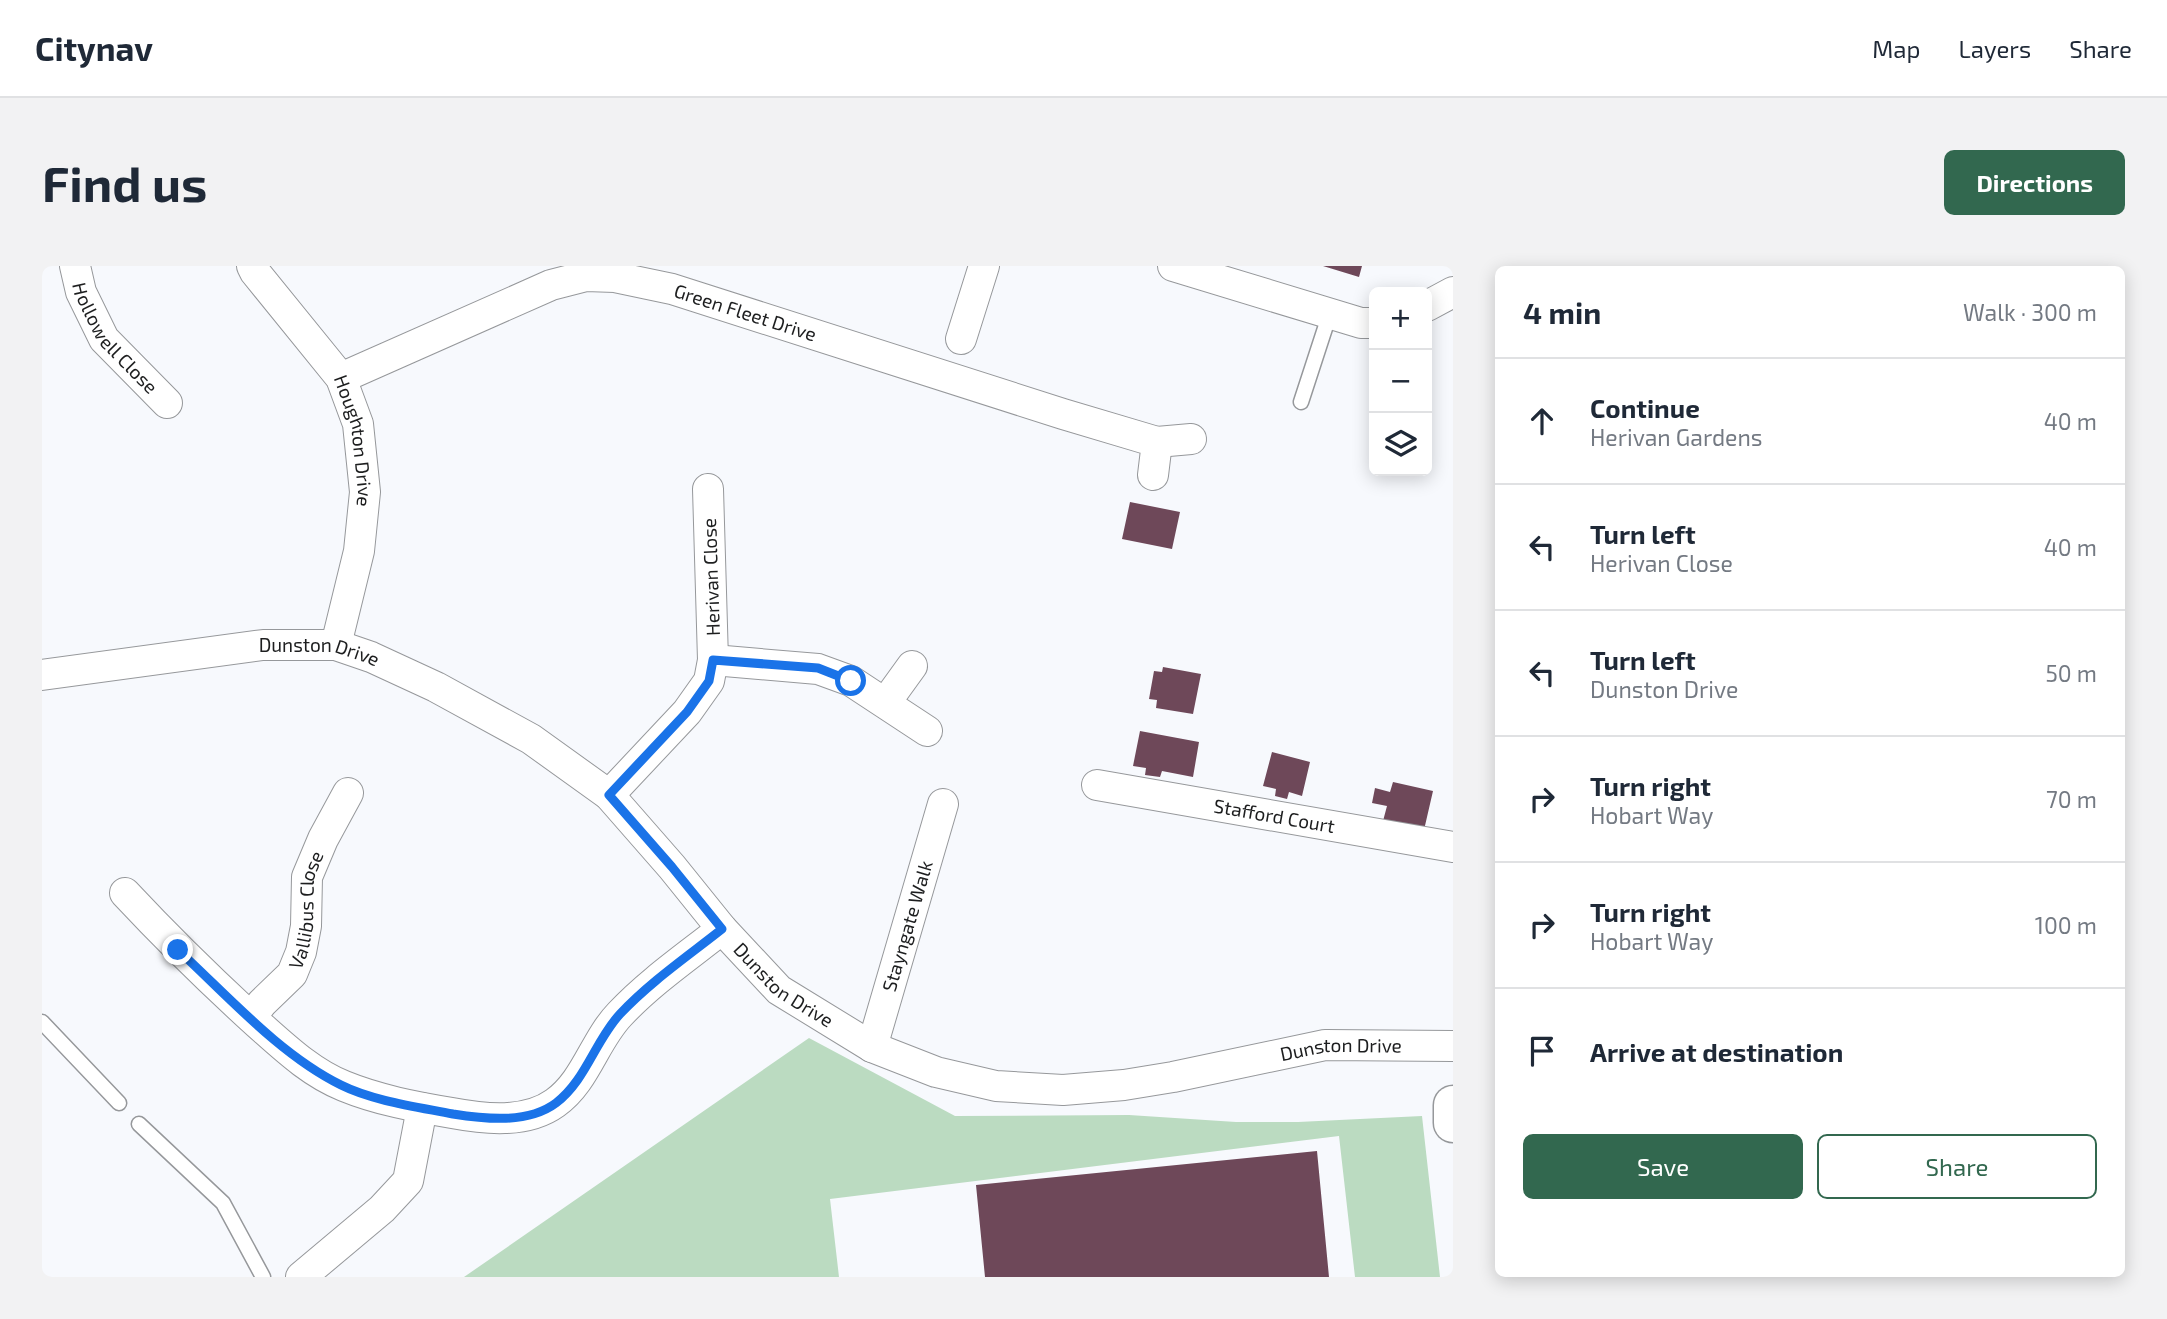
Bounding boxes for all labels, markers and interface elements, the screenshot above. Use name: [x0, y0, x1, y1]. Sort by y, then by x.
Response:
text: Citynav: [35, 28, 153, 68]
text: Map: [1872, 34, 1920, 63]
text: Layers: [1958, 34, 2031, 63]
text: Share: [2069, 34, 2132, 63]
button: Directions: [1944, 150, 2125, 215]
text: Find us: [42, 153, 207, 212]
street label: Green Fleet Drive: [671, 278, 819, 345]
street label: Hollowell Close: [68, 280, 163, 398]
map controls: [1369, 287, 1432, 476]
button: +: [1369, 287, 1432, 350]
text: 4 min: [1523, 294, 1601, 330]
text: Walk · 300 m: [1963, 298, 2097, 326]
button: −: [1369, 350, 1432, 413]
street label: Houghton Drive: [330, 372, 377, 508]
text: Continue: [1590, 392, 1700, 423]
icon: ahead: [1523, 402, 1561, 440]
text: 40 m: [2044, 407, 2097, 435]
button: layers: [1369, 413, 1432, 476]
text: Herivan Gardens: [1590, 423, 1762, 451]
street label: Herivan Close: [697, 518, 724, 636]
text: Turn left: [1590, 518, 1696, 549]
icon: left: [1523, 528, 1561, 566]
text: 40 m: [2044, 533, 2097, 561]
text: Herivan Close: [1590, 549, 1733, 577]
street label: Dunston Drive: [259, 633, 384, 670]
text: Turn left: [1590, 644, 1696, 675]
icon: left: [1523, 654, 1561, 692]
text: 50 m: [2046, 659, 2097, 687]
route start: [835, 665, 866, 696]
text: Dunston Drive: [1590, 675, 1738, 703]
text: Turn right: [1590, 770, 1711, 801]
icon: right: [1523, 780, 1561, 818]
text: 70 m: [2046, 785, 2097, 813]
street label: Stafford Court: [1212, 794, 1337, 837]
text: Hobart Way: [1590, 801, 1713, 829]
street label: Vallibus Close: [283, 847, 328, 972]
street label: Stayngate Walk: [877, 857, 937, 994]
text: Turn right: [1590, 896, 1711, 927]
icon: right: [1523, 906, 1561, 944]
text: 100 m: [2035, 911, 2097, 939]
text: Hobart Way: [1590, 927, 1713, 955]
route end: [162, 934, 193, 965]
street label: Dunston Drive: [729, 937, 838, 1032]
icon: arrive: [1523, 1032, 1561, 1070]
street label: Dunston Drive: [1278, 1033, 1402, 1065]
text: Arrive at destination: [1590, 1036, 1843, 1067]
button: Save: [1523, 1134, 1803, 1199]
button: Share: [1817, 1134, 2097, 1199]

